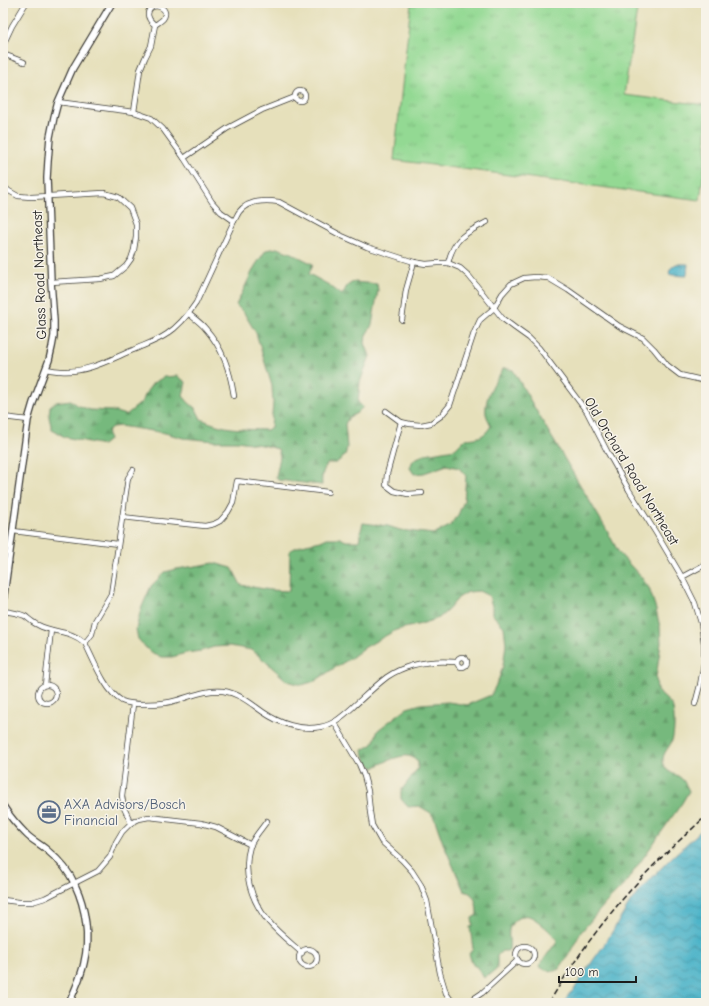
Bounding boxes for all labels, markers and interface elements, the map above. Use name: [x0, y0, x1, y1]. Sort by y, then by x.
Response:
street label: Glass Road Northeast: [29, 209, 50, 340]
street label: Old Orchard Road Northeast: [581, 394, 683, 549]
place label: AXA Advisors/Bosch Financial: [64, 796, 186, 829]
office icon: AXA Advisors/Bosch Financial: [36, 799, 62, 825]
scale bar: [559, 958, 636, 984]
text: 100 m: [565, 965, 598, 979]

